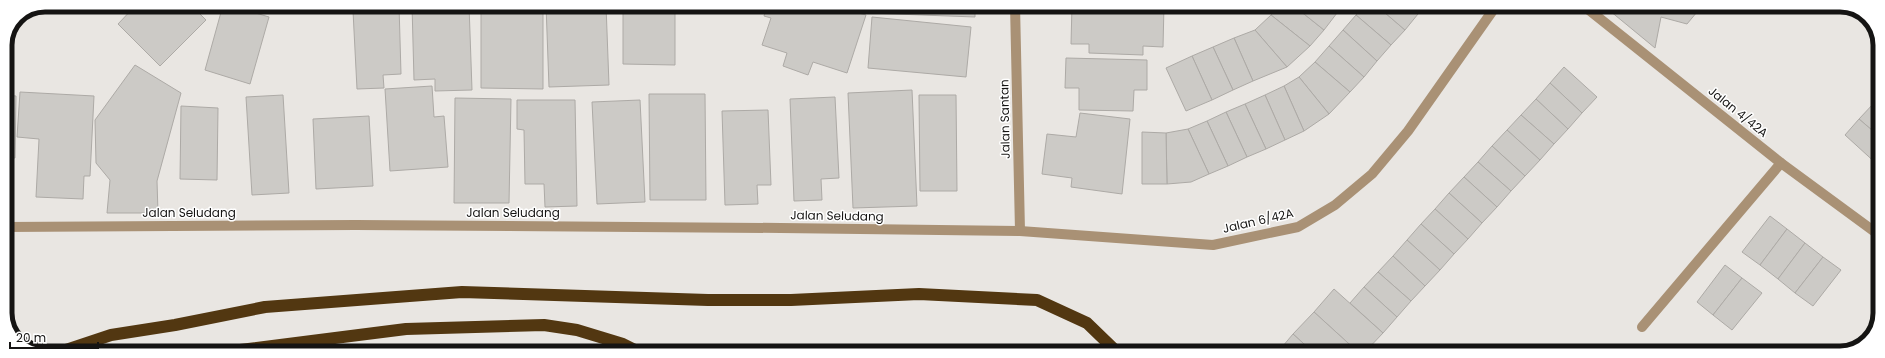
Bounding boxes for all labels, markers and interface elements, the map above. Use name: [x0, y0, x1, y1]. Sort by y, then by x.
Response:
street label: Jalan Santan: [995, 79, 1014, 159]
street label: Jalan 4/42A: [1705, 82, 1772, 141]
street label: Jalan Seludang: [142, 204, 236, 221]
street label: Jalan Seludang: [466, 204, 560, 221]
street label: Jalan 6/42A: [1221, 204, 1295, 237]
street label: Jalan Seludang: [790, 206, 884, 225]
scale bar: [10, 324, 98, 350]
text: 20 m: [16, 329, 46, 346]

